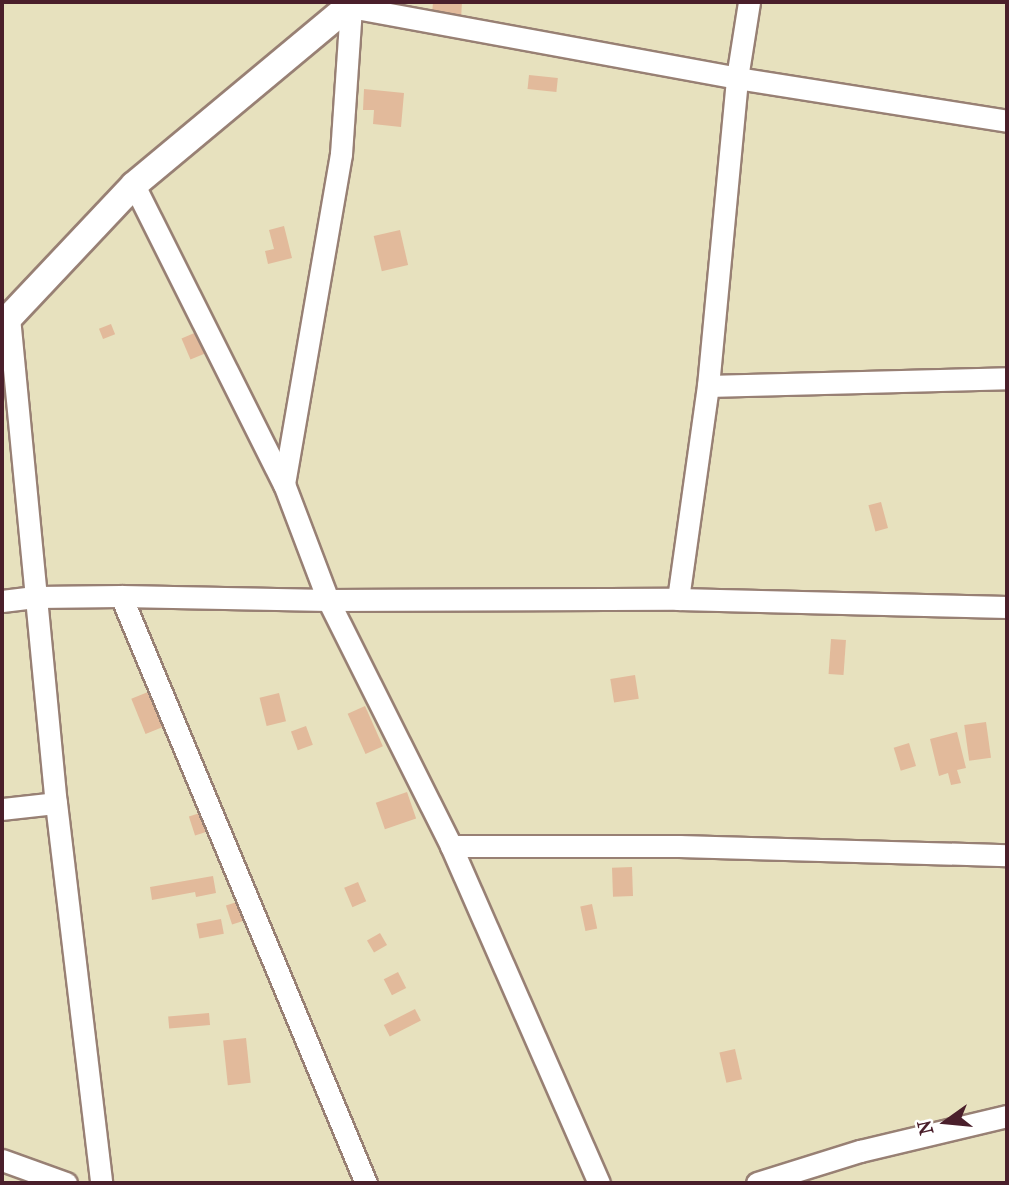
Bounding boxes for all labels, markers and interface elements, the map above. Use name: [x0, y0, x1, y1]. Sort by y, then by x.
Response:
north arrow: [911, 1087, 981, 1157]
text: N: [913, 1118, 938, 1137]

